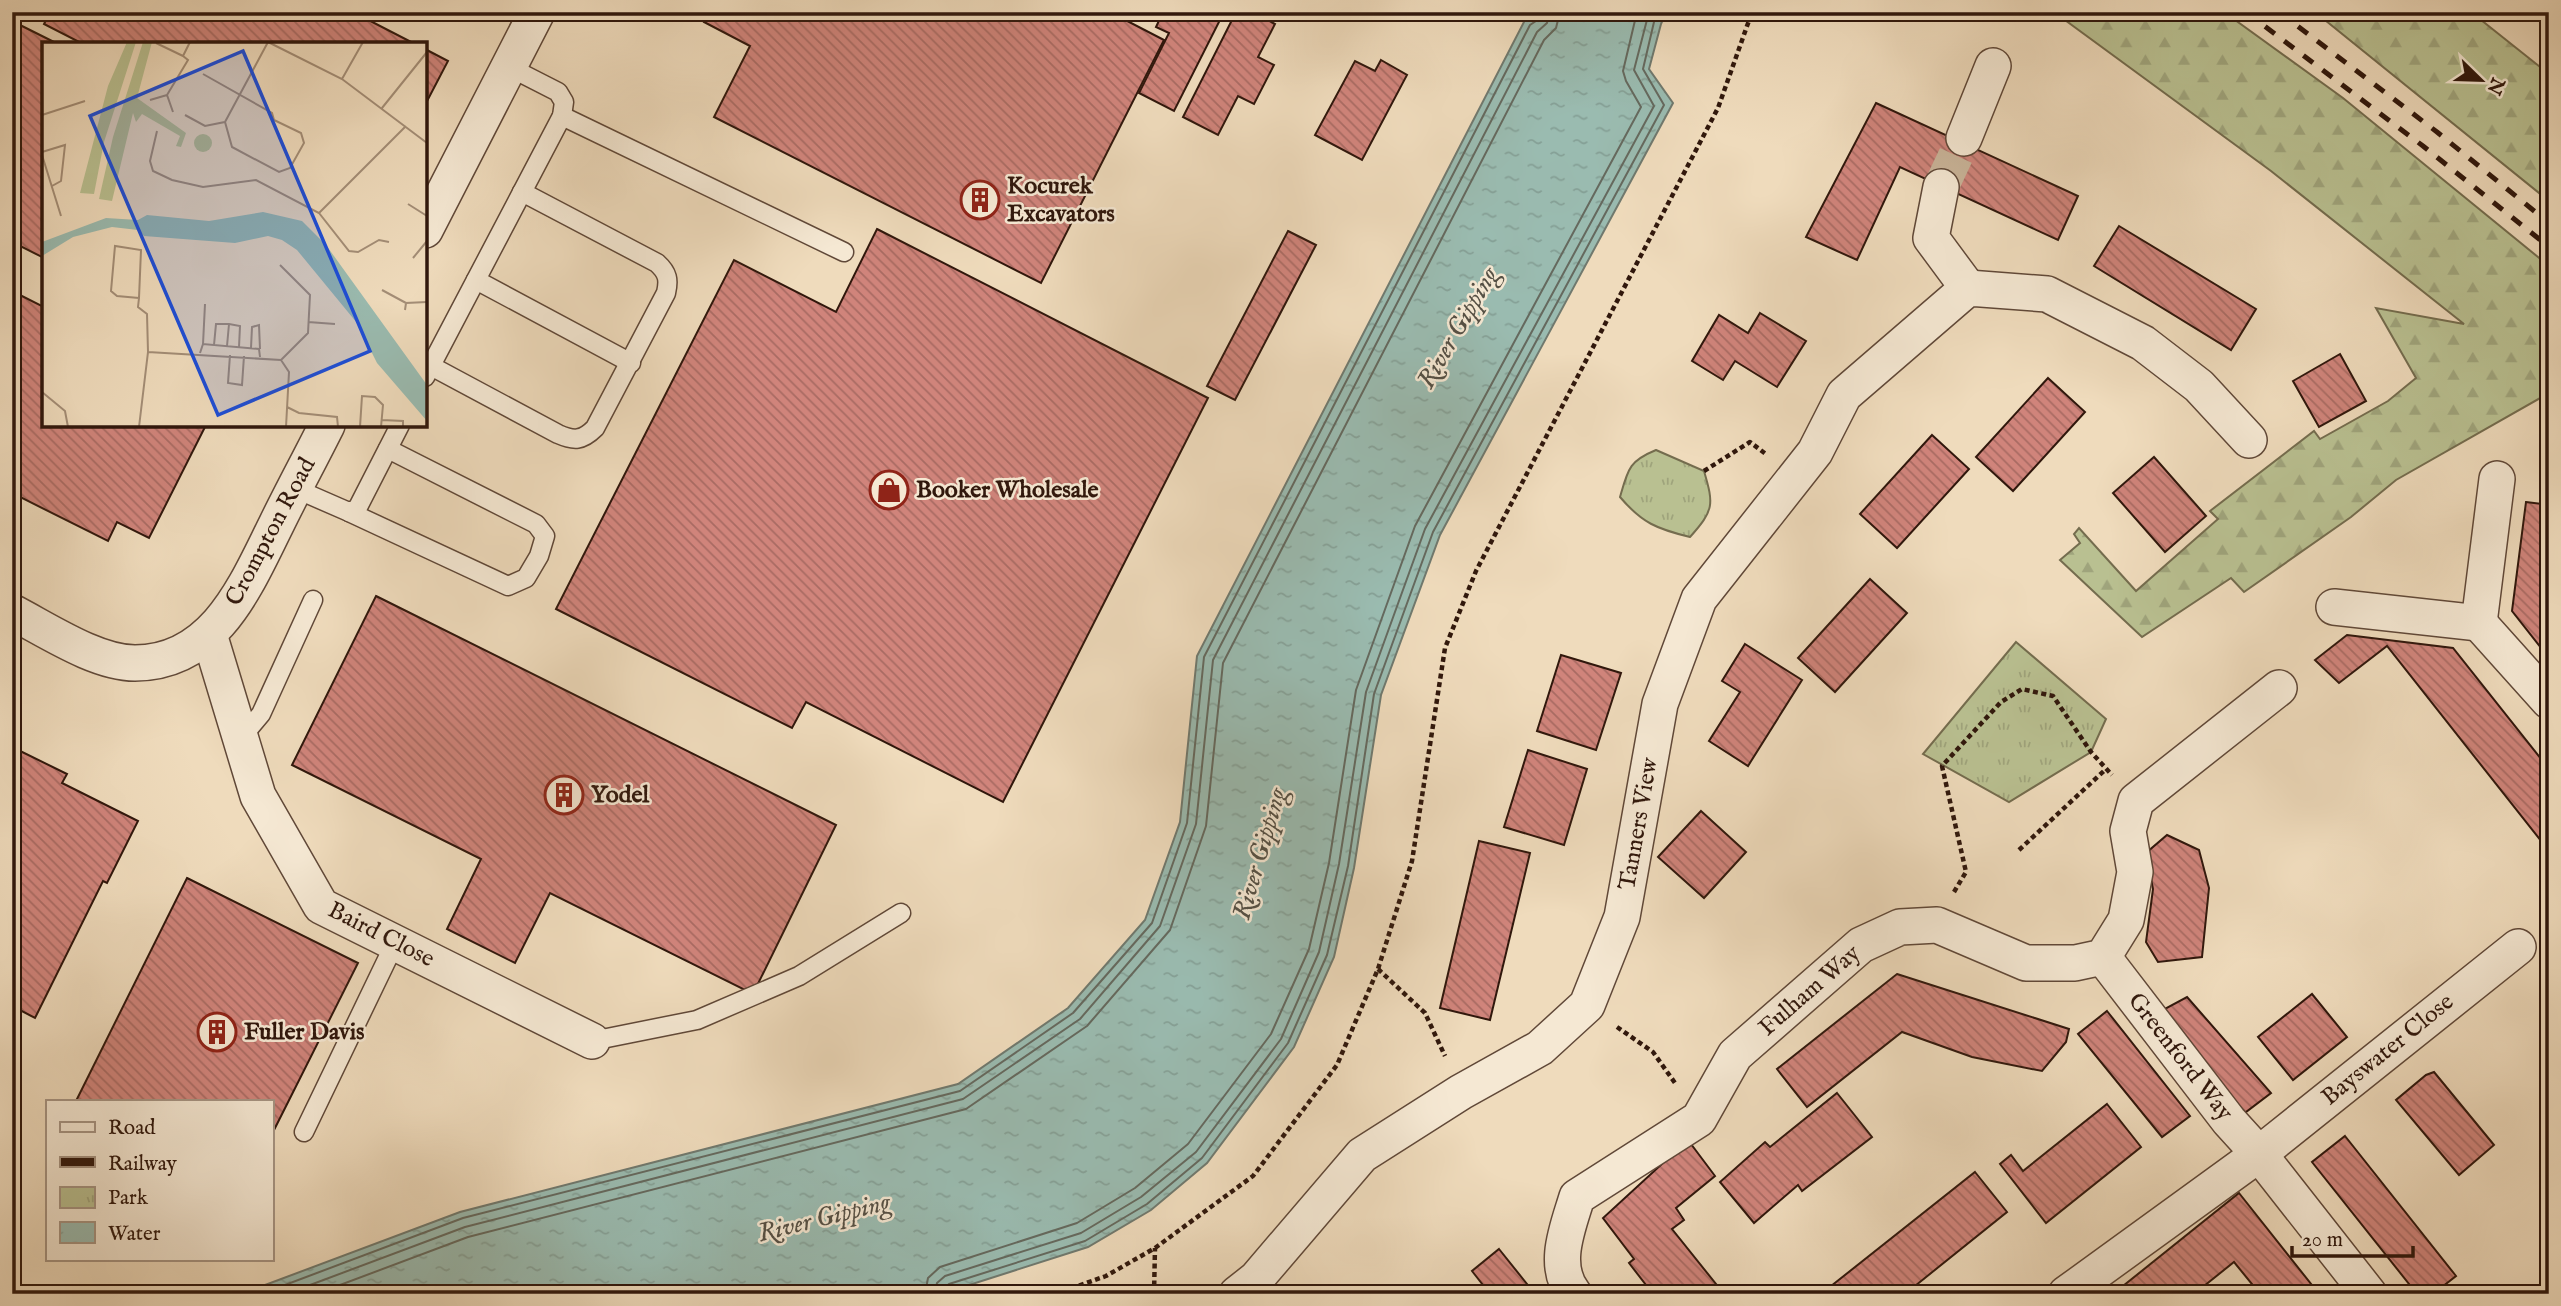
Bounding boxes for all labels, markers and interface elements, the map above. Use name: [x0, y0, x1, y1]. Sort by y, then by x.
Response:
inset map: [42, 42, 427, 427]
north arrow: [2446, 46, 2516, 116]
text: N: [2480, 73, 2509, 99]
place label: Kocurek Excavators: [1007, 171, 1115, 230]
building icon: Kocurek Excavators: [959, 179, 1001, 221]
water label: River Gipping: [1410, 260, 1508, 395]
street label: Crompton Road: [219, 452, 323, 612]
shop icon: Booker Wholesale: [868, 469, 910, 511]
place label: Booker Wholesale: [916, 475, 1099, 506]
street label: Tanners View: [1612, 754, 1666, 893]
building icon: Yodel: [543, 774, 585, 816]
place label: Yodel: [591, 780, 650, 811]
water label: River Gipping: [1226, 783, 1296, 924]
street label: Baird Close: [323, 895, 439, 975]
street label: Fulham Way: [1753, 938, 1867, 1043]
street label: Greenford Way: [2120, 987, 2240, 1127]
street label: Bayswater Close: [2315, 987, 2461, 1113]
building icon: Fuller Davis: [196, 1011, 238, 1053]
place label: Fuller Davis: [244, 1017, 365, 1048]
legend: [46, 1100, 273, 1260]
text: Road: [108, 1115, 156, 1142]
text: Railway: [108, 1151, 178, 1178]
text: Park: [108, 1185, 149, 1212]
water label: River Gipping: [754, 1185, 895, 1251]
scale bar: [2292, 1215, 2412, 1259]
text: Water: [108, 1221, 161, 1248]
text: 20 m: [2302, 1227, 2343, 1254]

